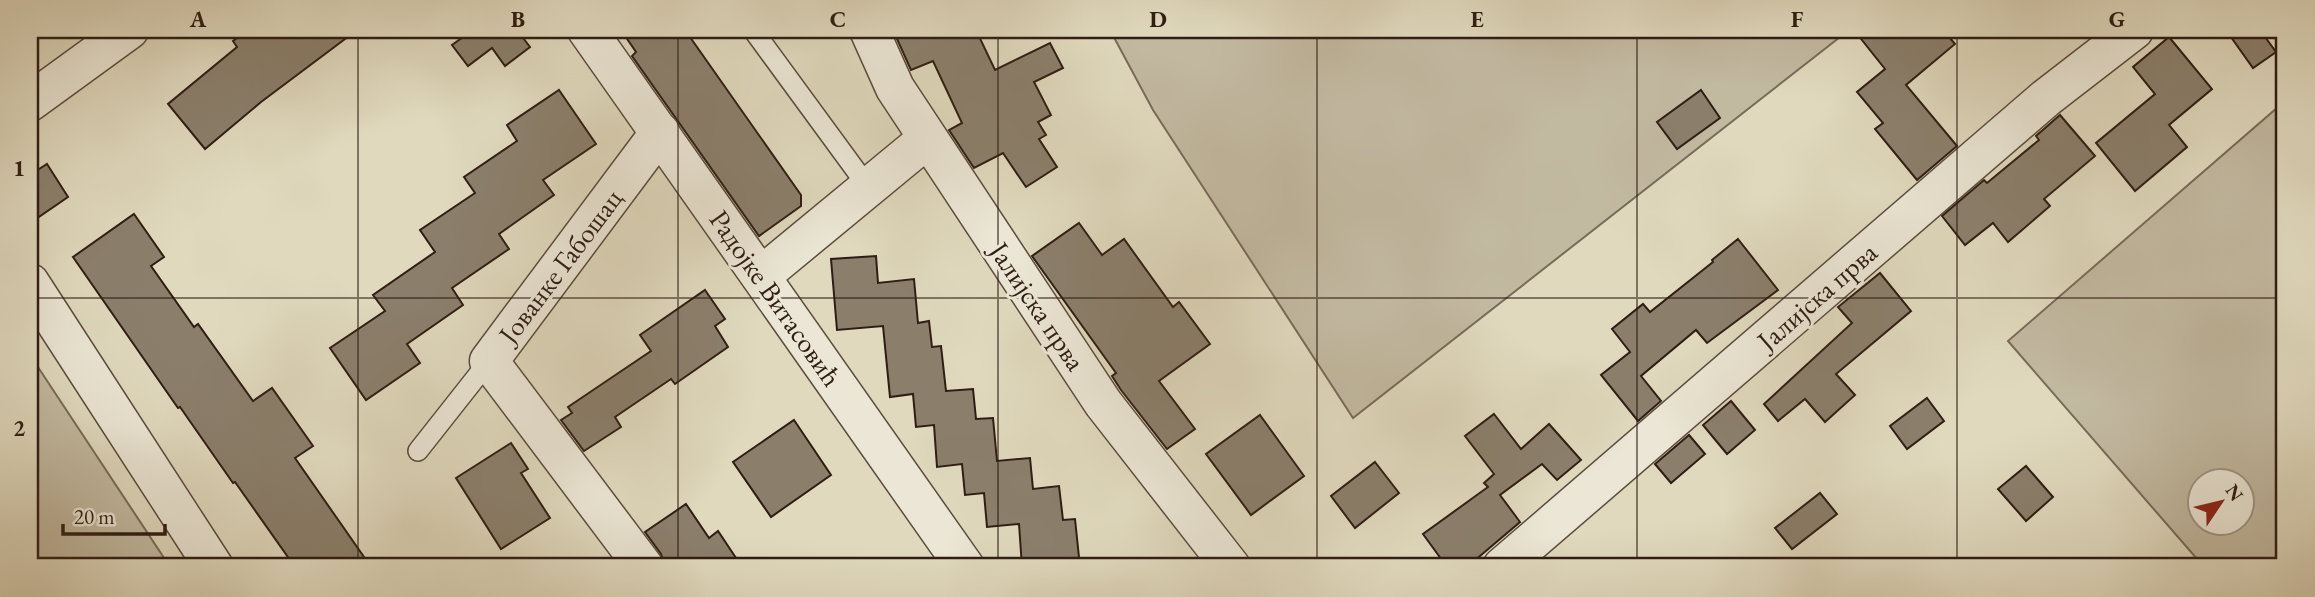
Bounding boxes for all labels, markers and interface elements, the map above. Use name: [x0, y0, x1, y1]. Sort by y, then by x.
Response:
text: A: [189, 4, 207, 34]
text: B: [511, 4, 525, 34]
text: C: [830, 4, 846, 34]
text: D: [1149, 4, 1167, 34]
text: E: [1470, 4, 1484, 34]
text: F: [1791, 4, 1804, 34]
text: G: [2109, 4, 2125, 34]
text: 1: [13, 153, 25, 183]
street label: Јованке Габошац: [489, 181, 630, 352]
street label: Радојке Витасовић: [702, 203, 850, 393]
street label: Јалијска прва: [981, 233, 1095, 378]
street label: Јалијска прва: [1748, 233, 1885, 359]
text: 2: [13, 413, 25, 443]
north arrow: [2186, 468, 2256, 538]
text: N: [2220, 479, 2250, 507]
scale bar: [63, 492, 164, 536]
text: 20 m: [74, 503, 115, 530]

